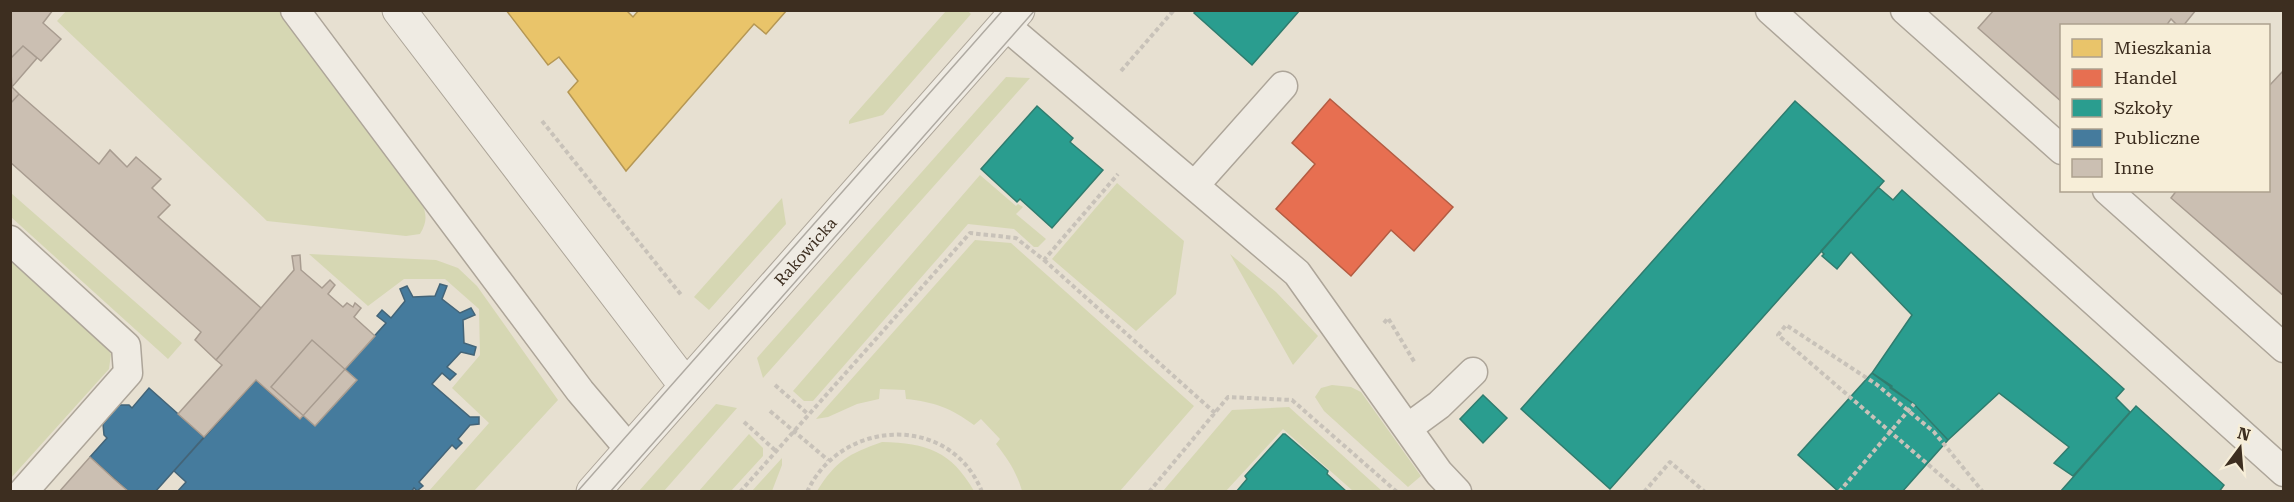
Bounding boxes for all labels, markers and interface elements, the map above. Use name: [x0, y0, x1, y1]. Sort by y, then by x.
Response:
legend: [2060, 24, 2270, 192]
text: Mieszkania: [2114, 37, 2211, 58]
text: Handel: [2114, 67, 2177, 88]
text: Szkoły: [2114, 97, 2173, 118]
text: Publiczne: [2114, 127, 2200, 148]
text: Inne: [2114, 157, 2154, 178]
street label: Rakowicka: [771, 213, 841, 290]
north arrow: [2210, 418, 2270, 478]
text: N: [2235, 423, 2253, 445]

